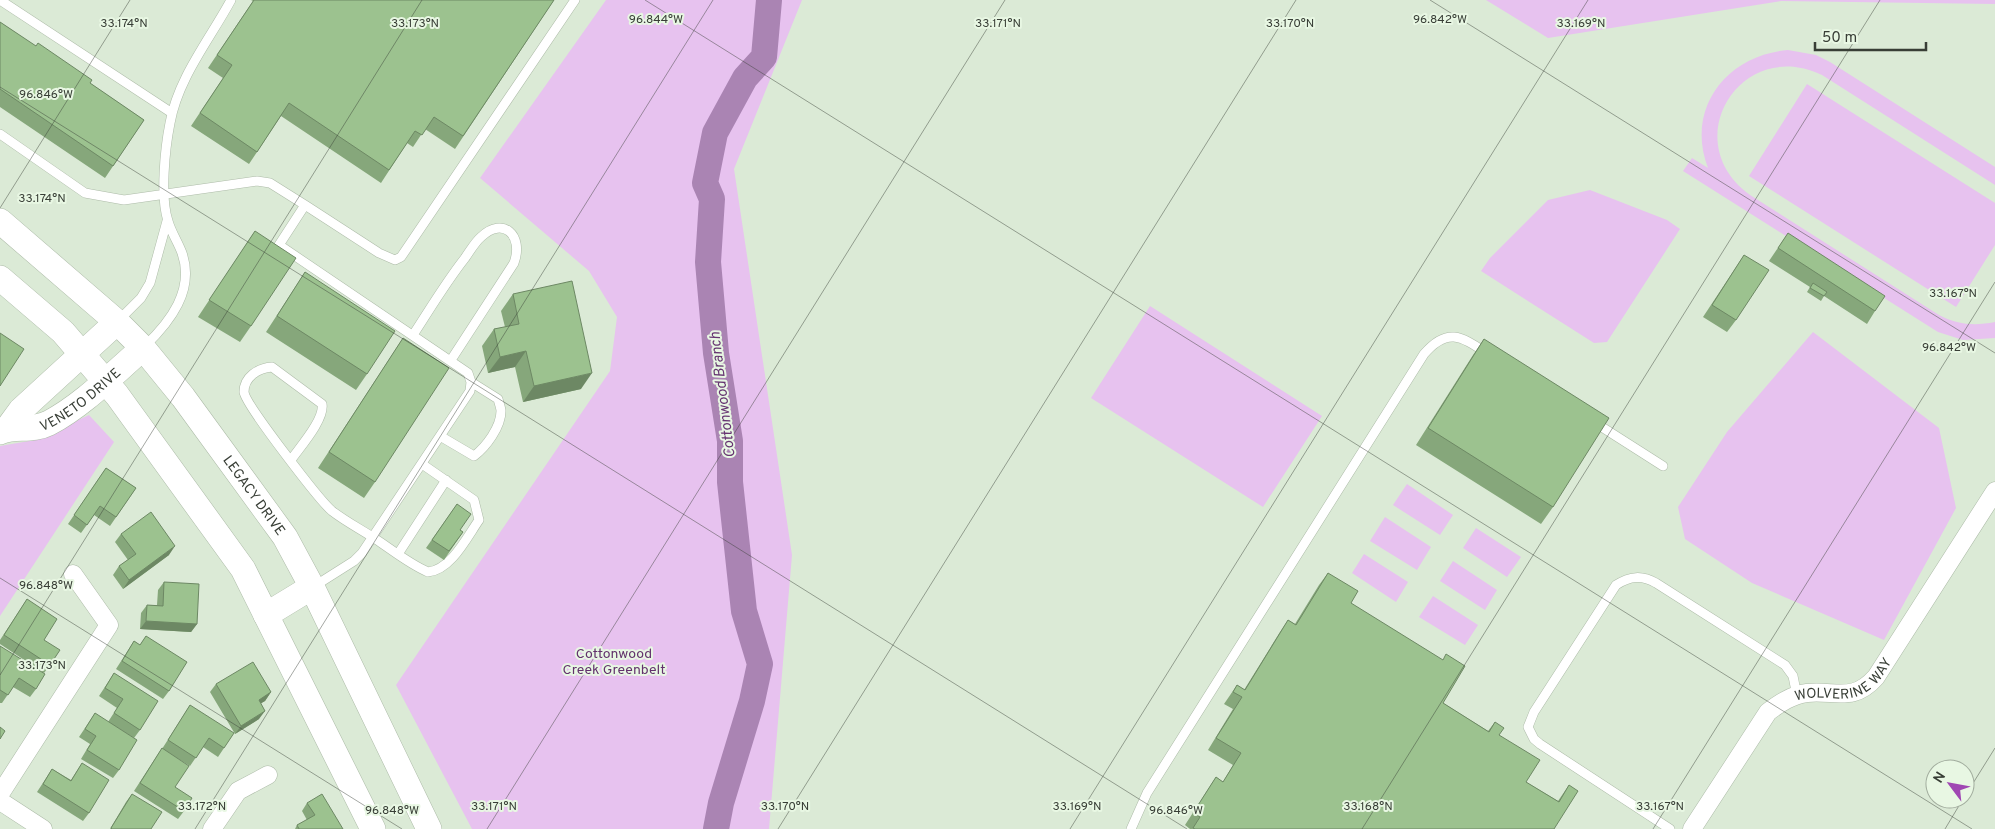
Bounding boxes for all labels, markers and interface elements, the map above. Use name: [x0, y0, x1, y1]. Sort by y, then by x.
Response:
text: 96.844°W: [629, 12, 683, 28]
text: 96.842°W: [1413, 12, 1467, 28]
text: 33.174°N: [100, 16, 148, 32]
text: 33.173°N: [391, 16, 439, 32]
text: 33.171°N: [975, 16, 1021, 32]
text: 33.170°N: [1266, 16, 1314, 32]
text: 33.169°N: [1557, 16, 1605, 32]
scale bar: [1815, 20, 1926, 52]
text: 50 m: [1822, 29, 1857, 48]
text: 96.846°W: [19, 87, 73, 103]
text: 33.174°N: [18, 191, 66, 207]
text: 33.167°N: [1929, 286, 1977, 302]
water label: Cottonwood Branch: [706, 331, 741, 459]
text: 96.842°W: [1922, 340, 1976, 356]
street label: VENETO DRIVE: [38, 365, 125, 436]
street label: LEGACY DRIVE: [219, 453, 288, 539]
text: 96.848°W: [19, 578, 73, 594]
park label: Cottonwood Creek Greenbelt: [563, 646, 665, 679]
street label: WOLVERINE WAY: [1793, 655, 1896, 705]
text: 33.173°N: [18, 658, 66, 674]
north arrow: [1925, 759, 1975, 809]
text: N: [1930, 769, 1950, 787]
text: 33.172°N: [178, 799, 226, 815]
text: 33.171°N: [471, 799, 517, 815]
text: 33.170°N: [761, 799, 809, 815]
text: 33.169°N: [1053, 799, 1101, 815]
text: 33.168°N: [1343, 799, 1393, 815]
text: 33.167°N: [1636, 799, 1684, 815]
text: 96.848°W: [365, 803, 419, 819]
text: 96.846°W: [1149, 803, 1203, 819]

